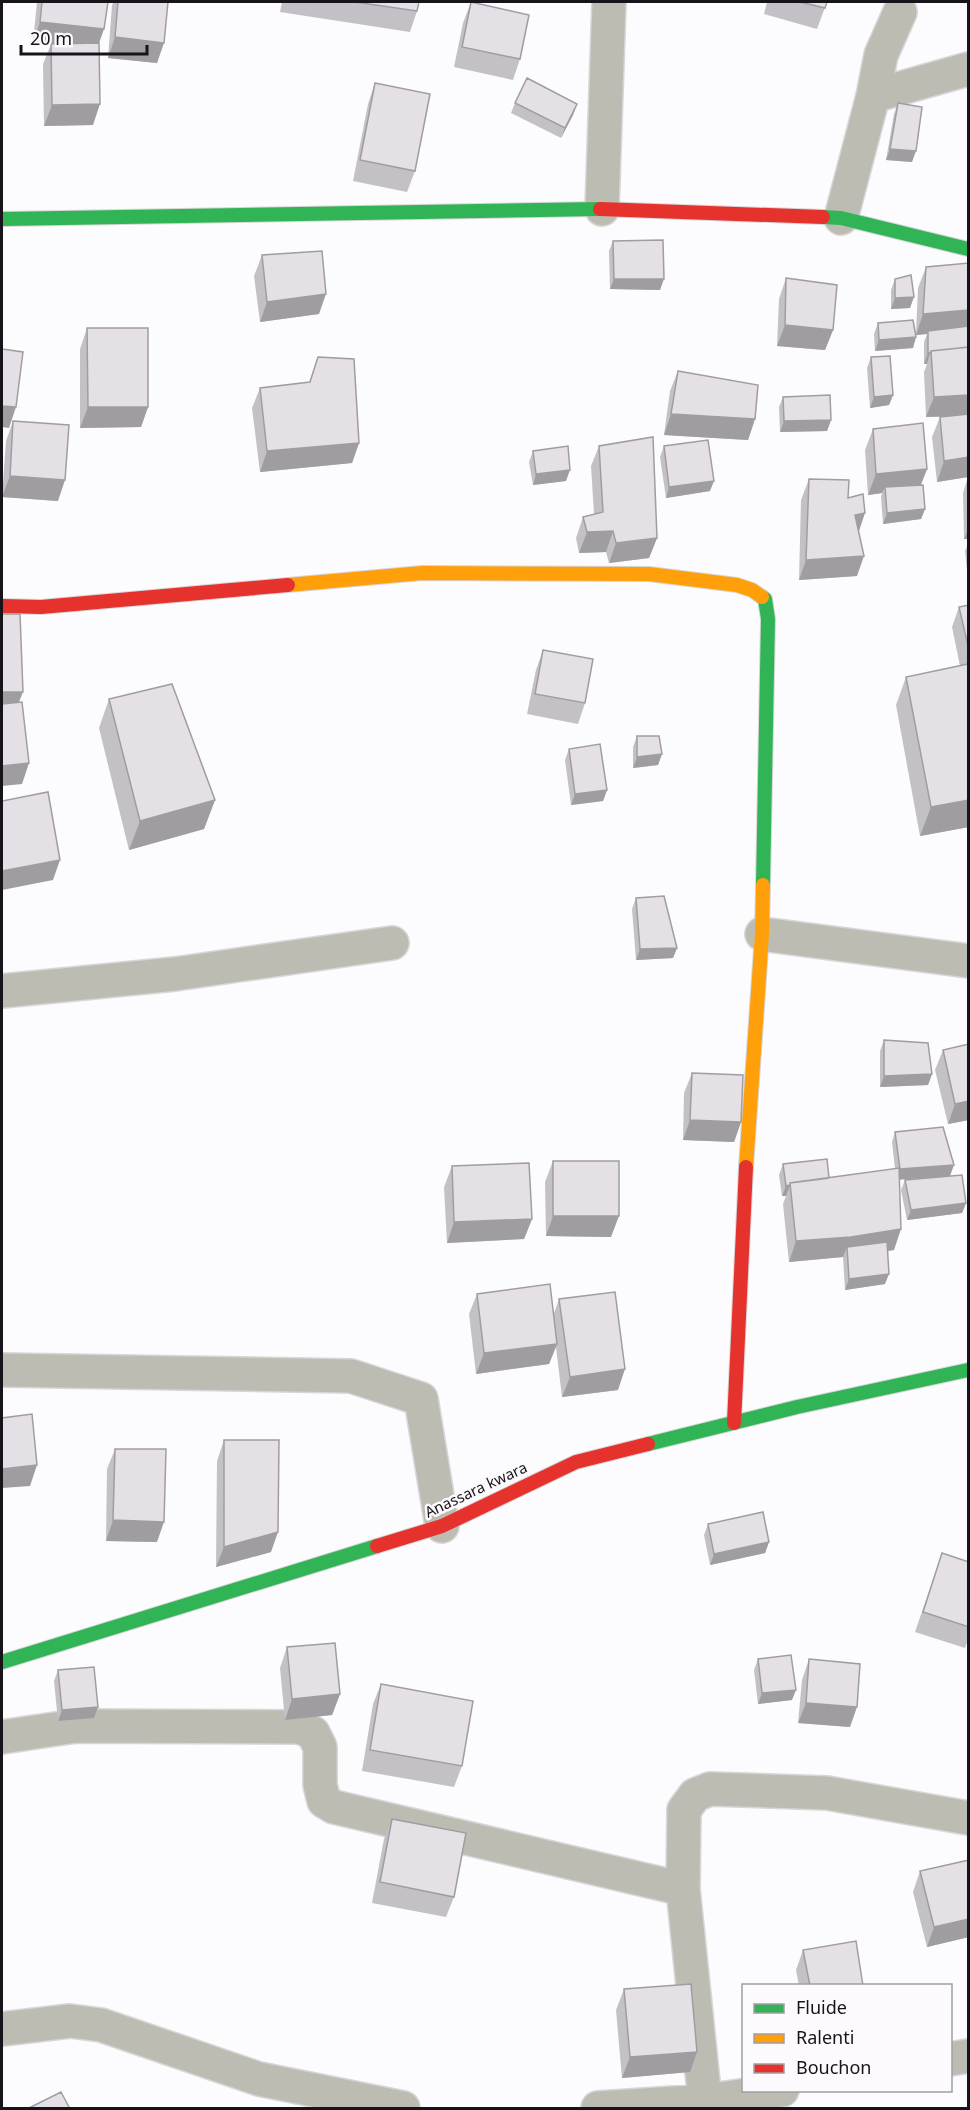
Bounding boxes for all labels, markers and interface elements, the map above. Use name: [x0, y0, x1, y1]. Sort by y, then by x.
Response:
scale bar: [21, 18, 147, 56]
text: 20 m: [30, 26, 72, 50]
street label: Anassara kwara: [421, 1457, 530, 1522]
legend: [742, 1984, 952, 2092]
text: Fluide: [796, 1995, 847, 2019]
text: Ralenti: [796, 2025, 854, 2049]
text: Bouchon: [796, 2055, 872, 2079]

